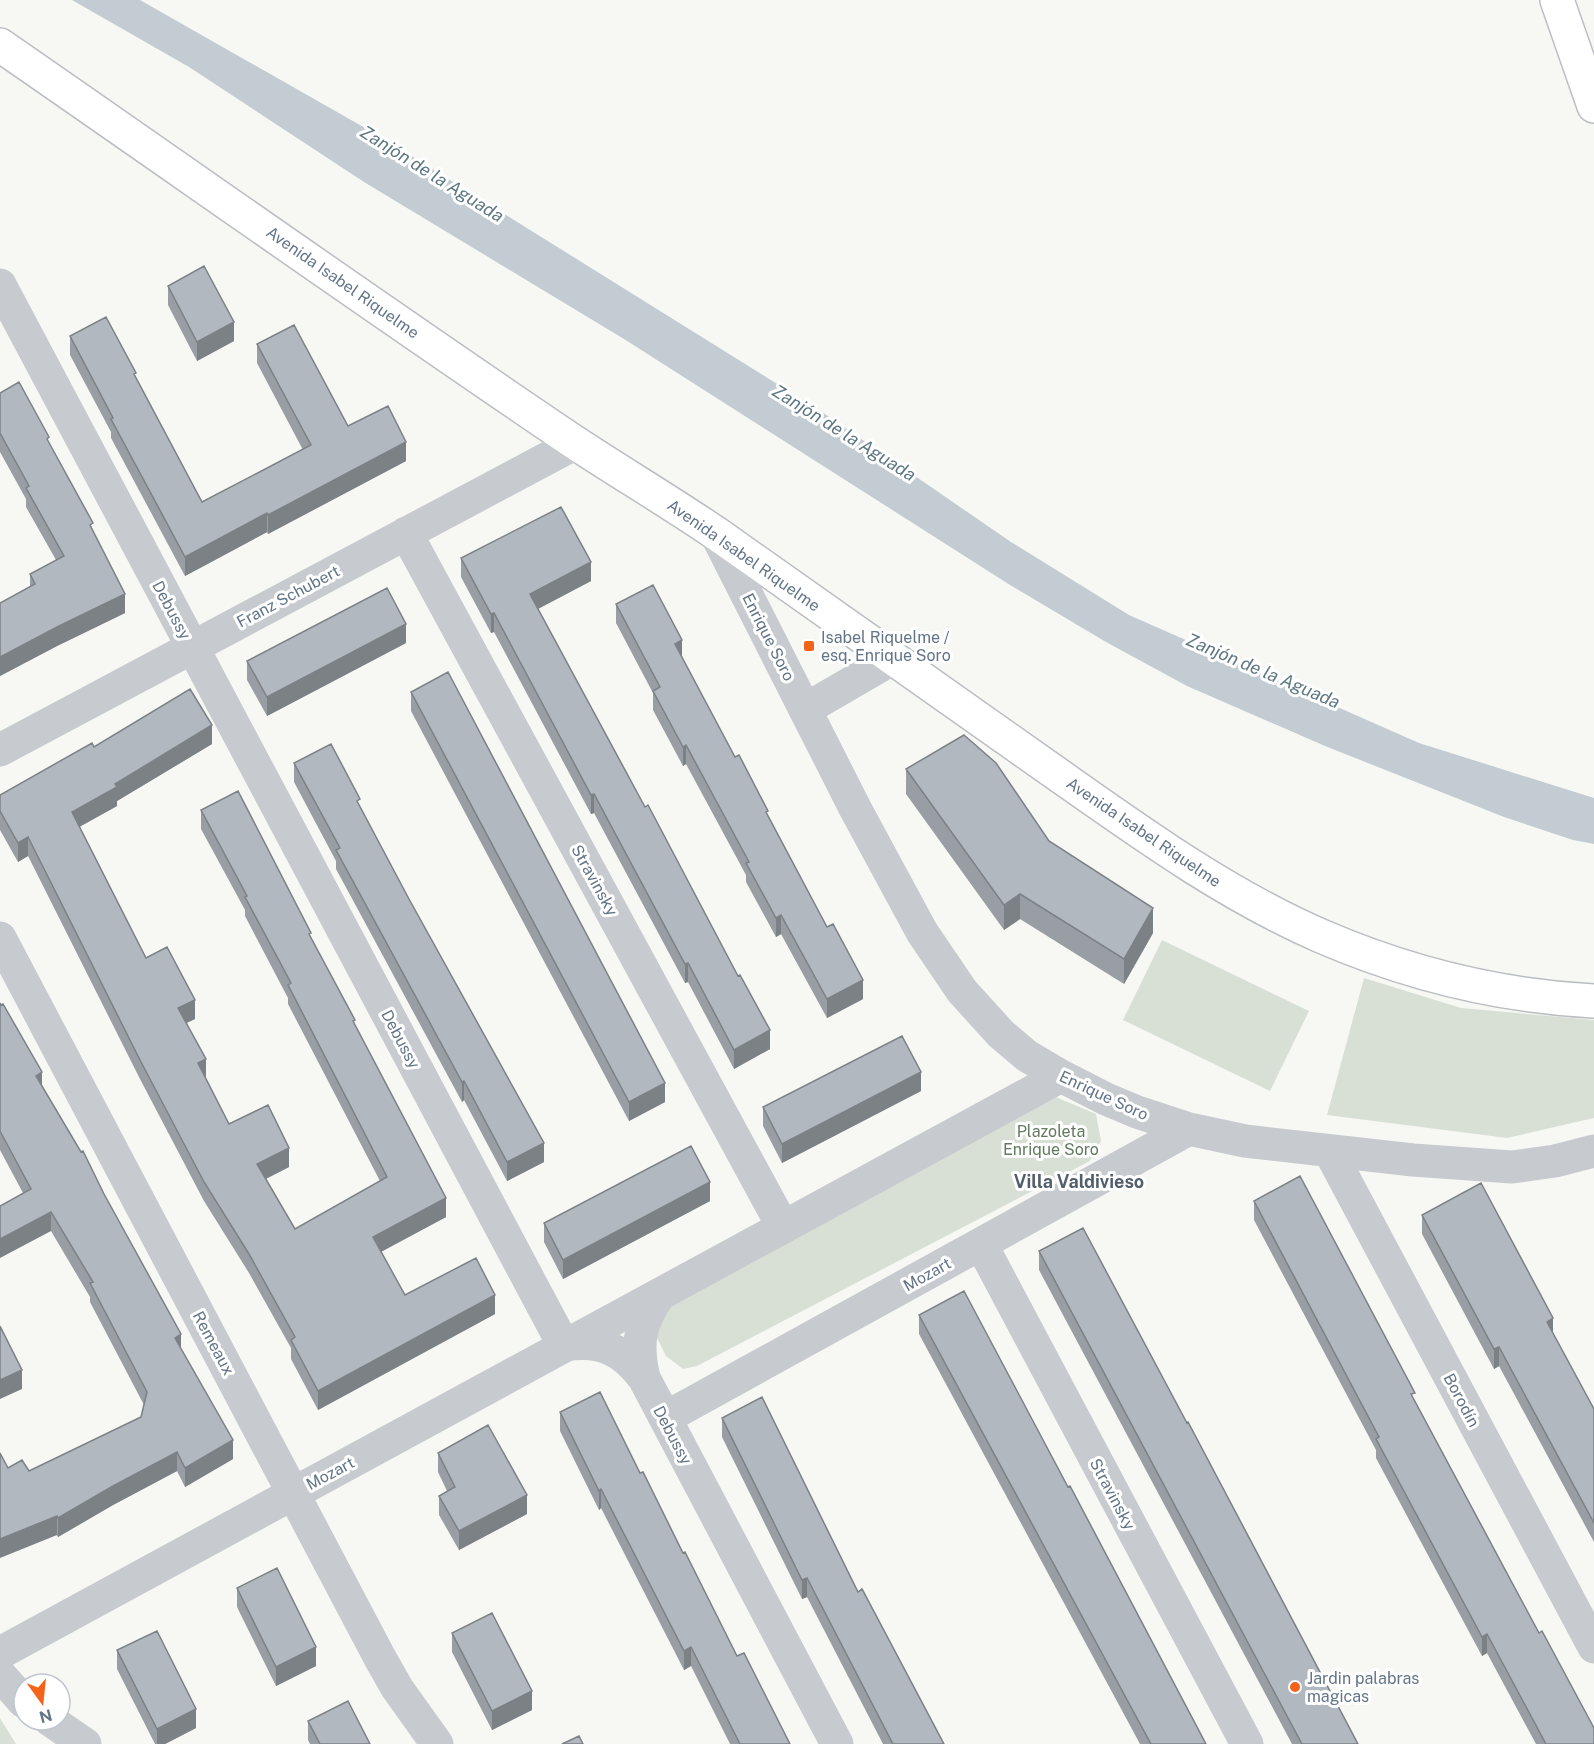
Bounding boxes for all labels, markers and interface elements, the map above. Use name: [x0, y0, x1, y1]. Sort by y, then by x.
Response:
water label: Zanjón de la Aguada: [357, 121, 508, 226]
street label: Avenida Isabel Riquelme: [263, 222, 423, 342]
water label: Zanjón de la Aguada: [769, 380, 920, 485]
street label: Avenida Isabel Riquelme: [664, 495, 824, 615]
street label: Franz Schubert: [233, 561, 343, 632]
street label: Debussy: [148, 578, 195, 643]
street label: Enrique Soro: [738, 590, 799, 684]
place label: Isabel Riquelme / esq. Enrique Soro: [821, 628, 951, 665]
water label: Zanjón de la Aguada: [1183, 629, 1343, 712]
marker: Isabel Riquelme / esq. Enrique Soro: [802, 639, 816, 653]
street label: Avenida Isabel Riquelme: [1063, 774, 1224, 891]
street label: Stravinsky: [567, 841, 622, 919]
street label: Debussy: [377, 1007, 424, 1072]
street label: Enrique Soro: [1056, 1067, 1151, 1124]
park label: Plazoleta Enrique Soro: [1003, 1122, 1099, 1159]
district label: Villa Valdivieso: [1014, 1171, 1144, 1192]
street label: Mozart: [900, 1254, 954, 1295]
street label: Remeaux: [189, 1308, 238, 1378]
street label: Borodín: [1440, 1370, 1484, 1430]
street label: Debussy: [649, 1403, 696, 1468]
street label: Mozart: [303, 1453, 358, 1494]
street label: Stravinsky: [1086, 1455, 1140, 1534]
place label: Jardin palabras magicas: [1307, 1669, 1419, 1706]
north arrow: [12, 1672, 72, 1732]
marker: Jardin palabras magicas: [1288, 1680, 1302, 1694]
text: N: [37, 1705, 54, 1727]

